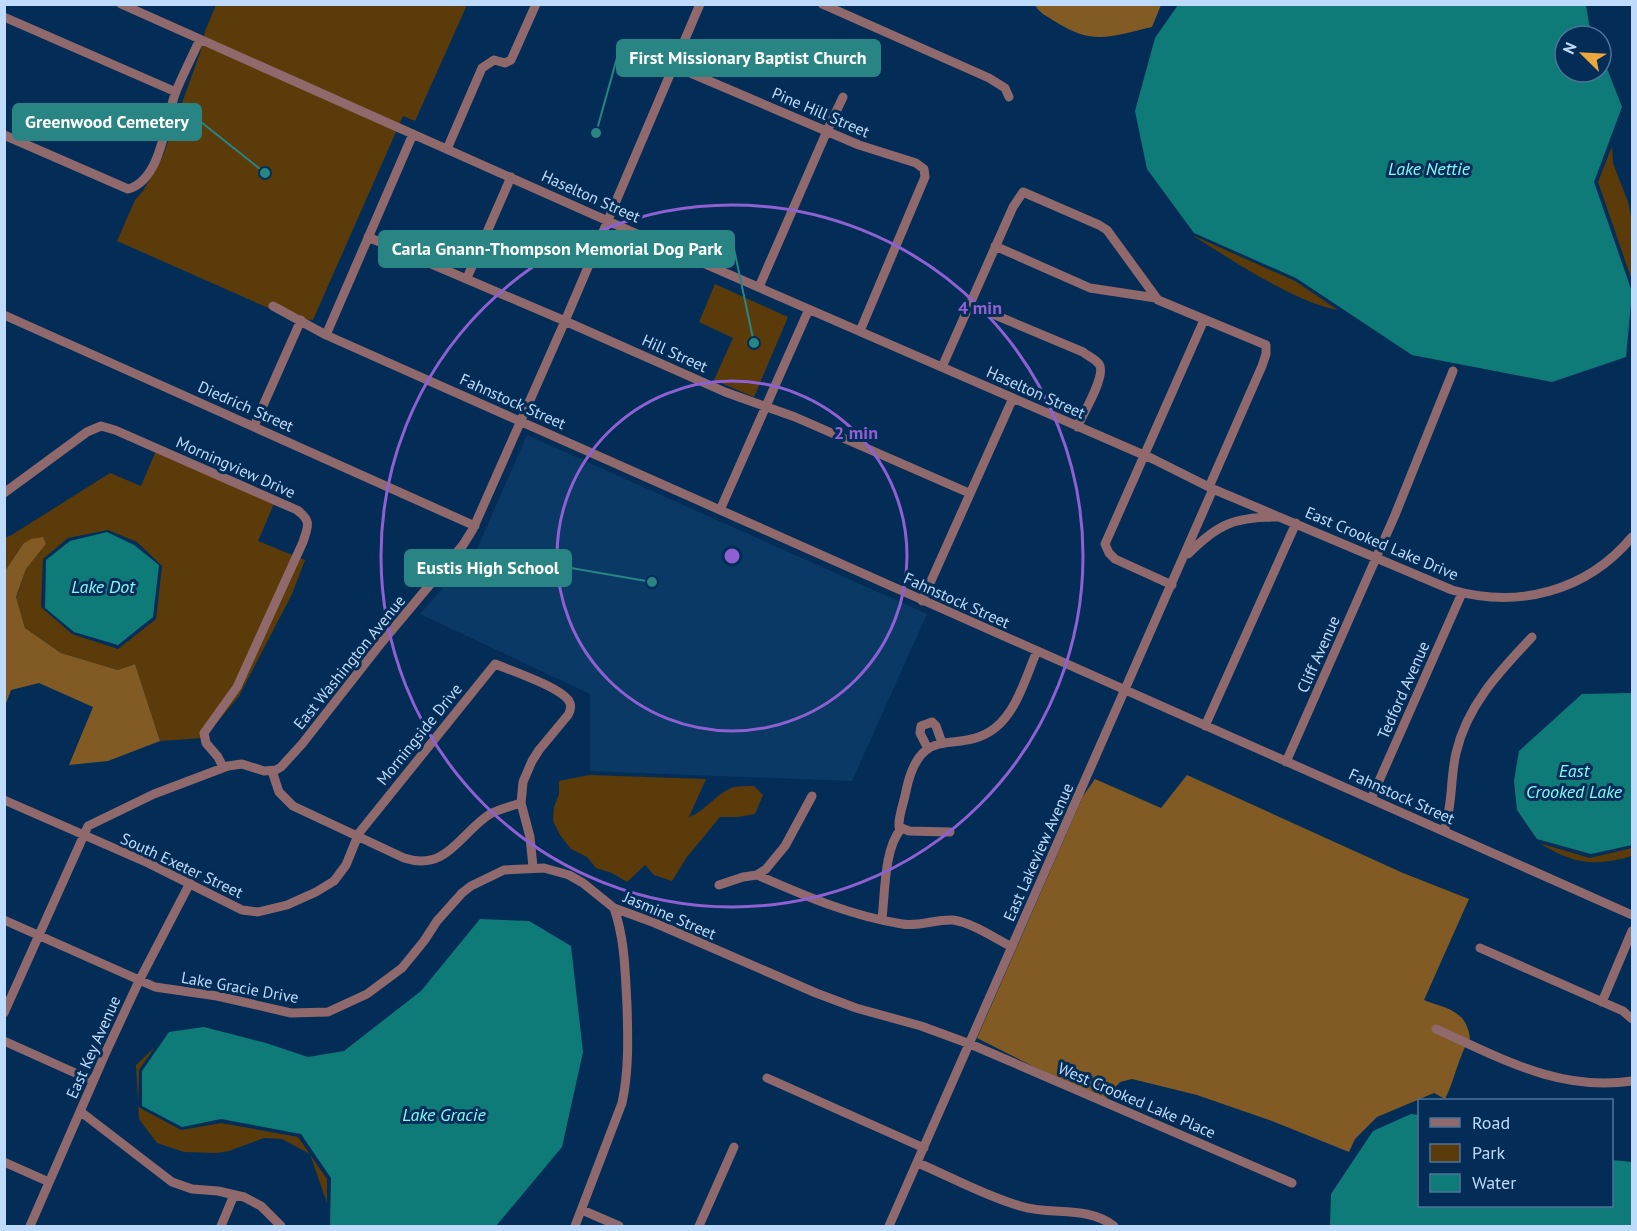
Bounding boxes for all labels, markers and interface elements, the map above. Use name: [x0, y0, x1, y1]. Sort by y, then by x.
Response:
north arrow: [1553, 24, 1613, 84]
text: N: [1558, 39, 1581, 57]
callout: First Missionary Baptist Church: [617, 40, 880, 76]
text: First Missionary Baptist Church: [629, 46, 867, 69]
street label: Pine Hill Street: [769, 82, 873, 142]
callout: Greenwood Cemetery: [13, 104, 201, 140]
text: Greenwood Cemetery: [25, 110, 189, 133]
water label: Lake Nettie: [1388, 157, 1471, 180]
street label: Haselton Street: [539, 165, 644, 227]
callout: Carla Gnann-Thompson Memorial Dog Park: [379, 231, 734, 267]
text: Carla Gnann-Thompson Memorial Dog Park: [392, 237, 723, 260]
text: 4 min: [958, 296, 1002, 319]
street label: Hill Street: [639, 330, 711, 377]
street label: Haselton Street: [984, 361, 1089, 423]
street label: Fahnstock Street: [457, 369, 570, 434]
street label: Diedrich Street: [195, 376, 297, 436]
text: 2 min: [834, 421, 878, 444]
street label: Morningview Drive: [173, 432, 299, 502]
street label: East Crooked Lake Drive: [1302, 502, 1462, 584]
centre of rings: [722, 546, 742, 566]
callout: Eustis High School: [405, 550, 571, 586]
text: Eustis High School: [417, 556, 560, 579]
street label: Fahnstock Street: [901, 568, 1014, 633]
water label: Lake Dot: [71, 575, 136, 598]
street label: East Washington Avenue: [289, 591, 409, 733]
street label: Cliff Avenue: [1292, 612, 1344, 696]
street label: Tedford Avenue: [1373, 638, 1433, 742]
street label: Morningside Drive: [372, 679, 466, 789]
water label: East Crooked Lake: [1526, 759, 1623, 803]
street label: Fahnstock Street: [1346, 764, 1459, 829]
street label: East Lakeview Avenue: [999, 780, 1077, 924]
street label: South Exeter Street: [118, 828, 247, 902]
street label: Jasmine Street: [620, 886, 720, 944]
street label: Lake Gracie Drive: [180, 967, 300, 1007]
street label: East Key Avenue: [61, 993, 125, 1101]
street label: West Crooked Lake Place: [1055, 1058, 1219, 1142]
legend: [1418, 1099, 1613, 1207]
water label: Lake Gracie: [402, 1103, 486, 1126]
text: Road: [1472, 1111, 1510, 1134]
text: Park: [1472, 1141, 1505, 1164]
text: Water: [1472, 1171, 1516, 1194]

